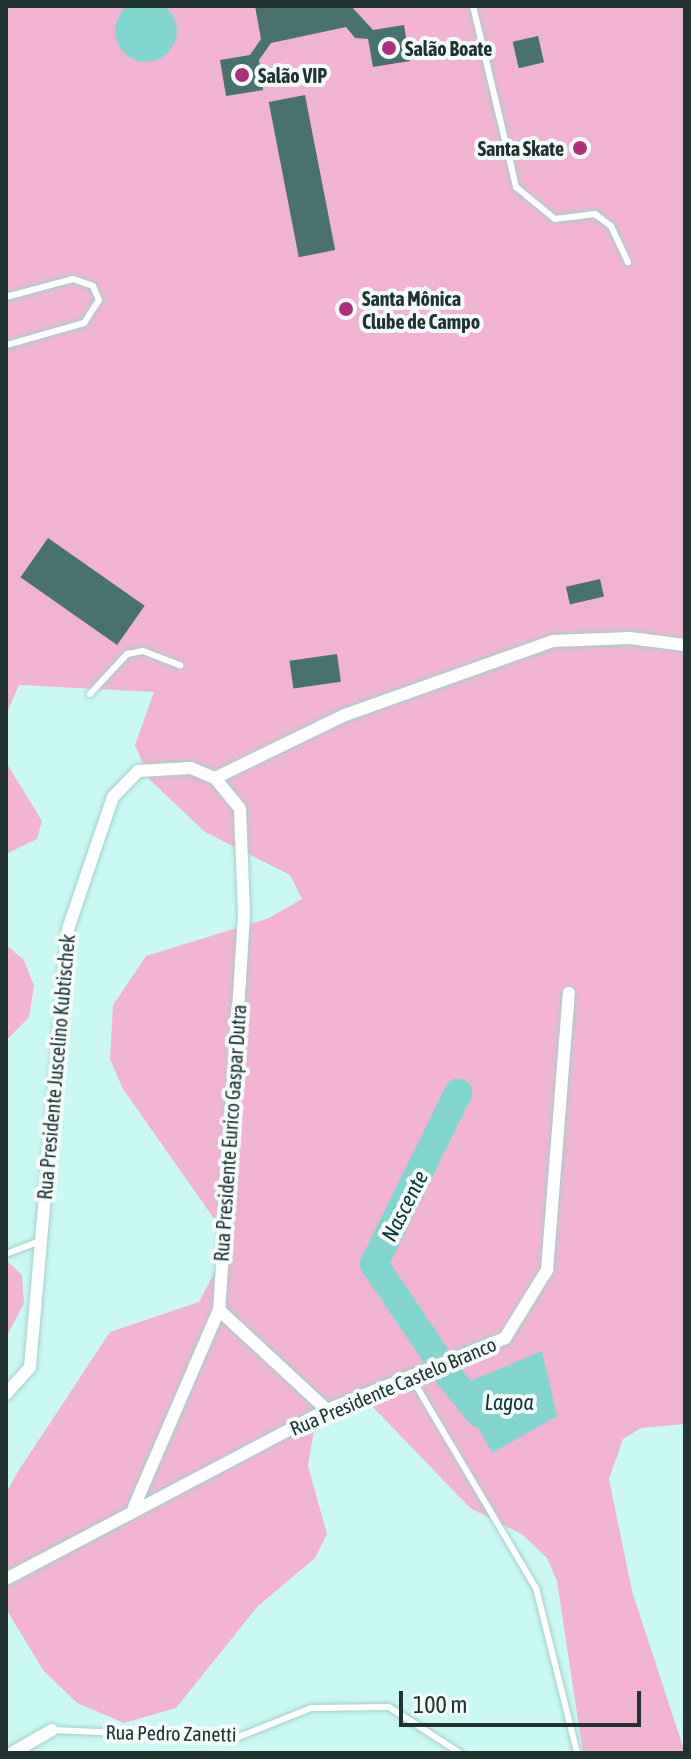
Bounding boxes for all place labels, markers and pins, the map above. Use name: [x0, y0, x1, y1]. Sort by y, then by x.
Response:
place label: Salão Boate: [405, 36, 492, 60]
marker: Salão Boate: [380, 39, 398, 57]
place label: Salão VIP: [258, 63, 327, 87]
marker: Salão VIP: [233, 66, 251, 84]
place label: Santa Skate: [478, 136, 564, 160]
marker: Santa Skate: [571, 139, 589, 157]
place label: Santa Mônica Clube de Campo: [362, 286, 480, 333]
marker: Santa Mônica Clube de Campo: [337, 300, 355, 318]

